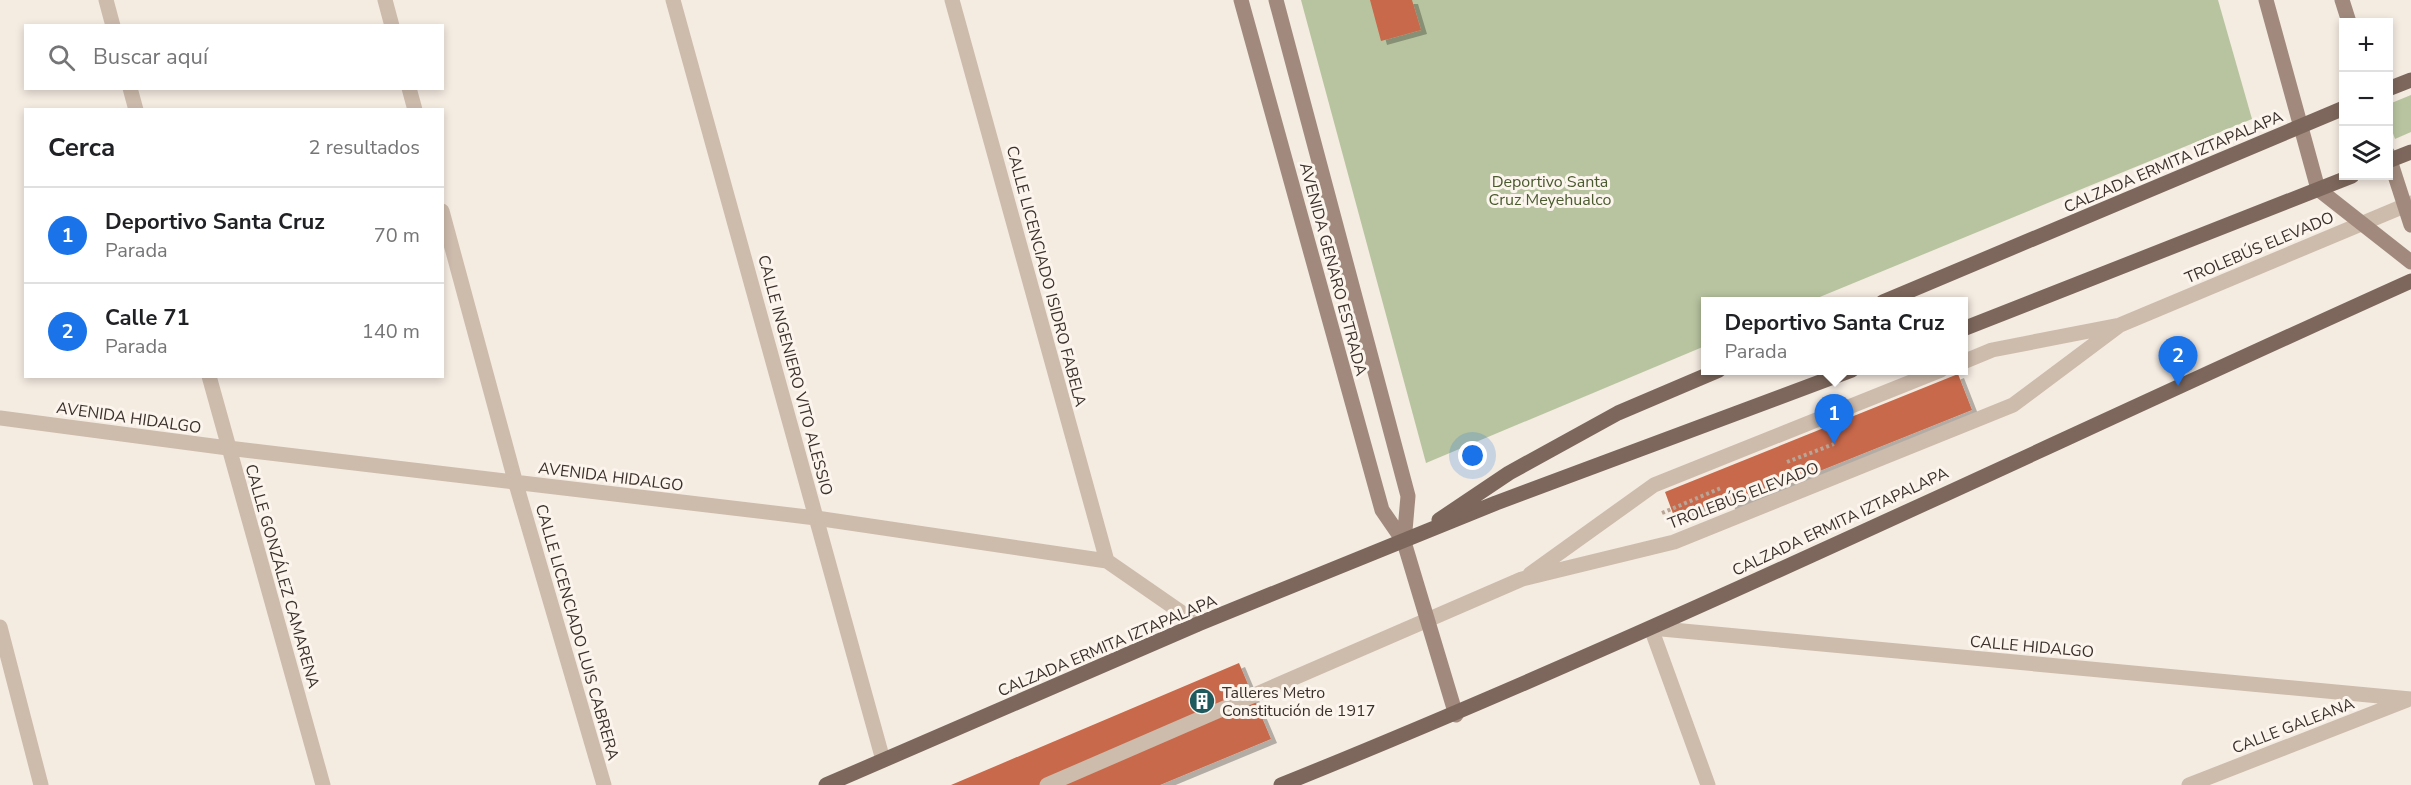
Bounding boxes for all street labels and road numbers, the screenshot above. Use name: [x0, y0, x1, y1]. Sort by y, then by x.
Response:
street label: CALZADA ERMITA IZTAPALAPA: [2060, 106, 2287, 218]
street label: CALLE LICENCIADO ISIDRO FABELA: [1001, 143, 1092, 409]
street label: AVENIDA GENARO ESTRADA: [1294, 160, 1372, 379]
street label: TROLEBÚS ELEVADO: [2181, 207, 2337, 289]
street label: CALLE INGENIERO VITO ALESSIO: [752, 253, 838, 498]
street label: AVENIDA HIDALGO: [55, 397, 203, 439]
street label: AVENIDA HIDALGO: [537, 457, 685, 497]
street label: TROLEBÚS ELEVADO: [1665, 457, 1822, 535]
street label: CALLE GONZÁLEZ CAMARENA: [239, 462, 325, 691]
street label: CALZADA ERMITA IZTAPALAPA: [1729, 462, 1952, 582]
street label: CALLE LICENCIADO LUIS CABRERA: [530, 502, 624, 763]
street label: CALZADA ERMITA IZTAPALAPA: [994, 590, 1221, 702]
street label: CALLE HIDALGO: [1969, 631, 2095, 663]
street label: CALLE GALEANA: [2229, 692, 2358, 759]

